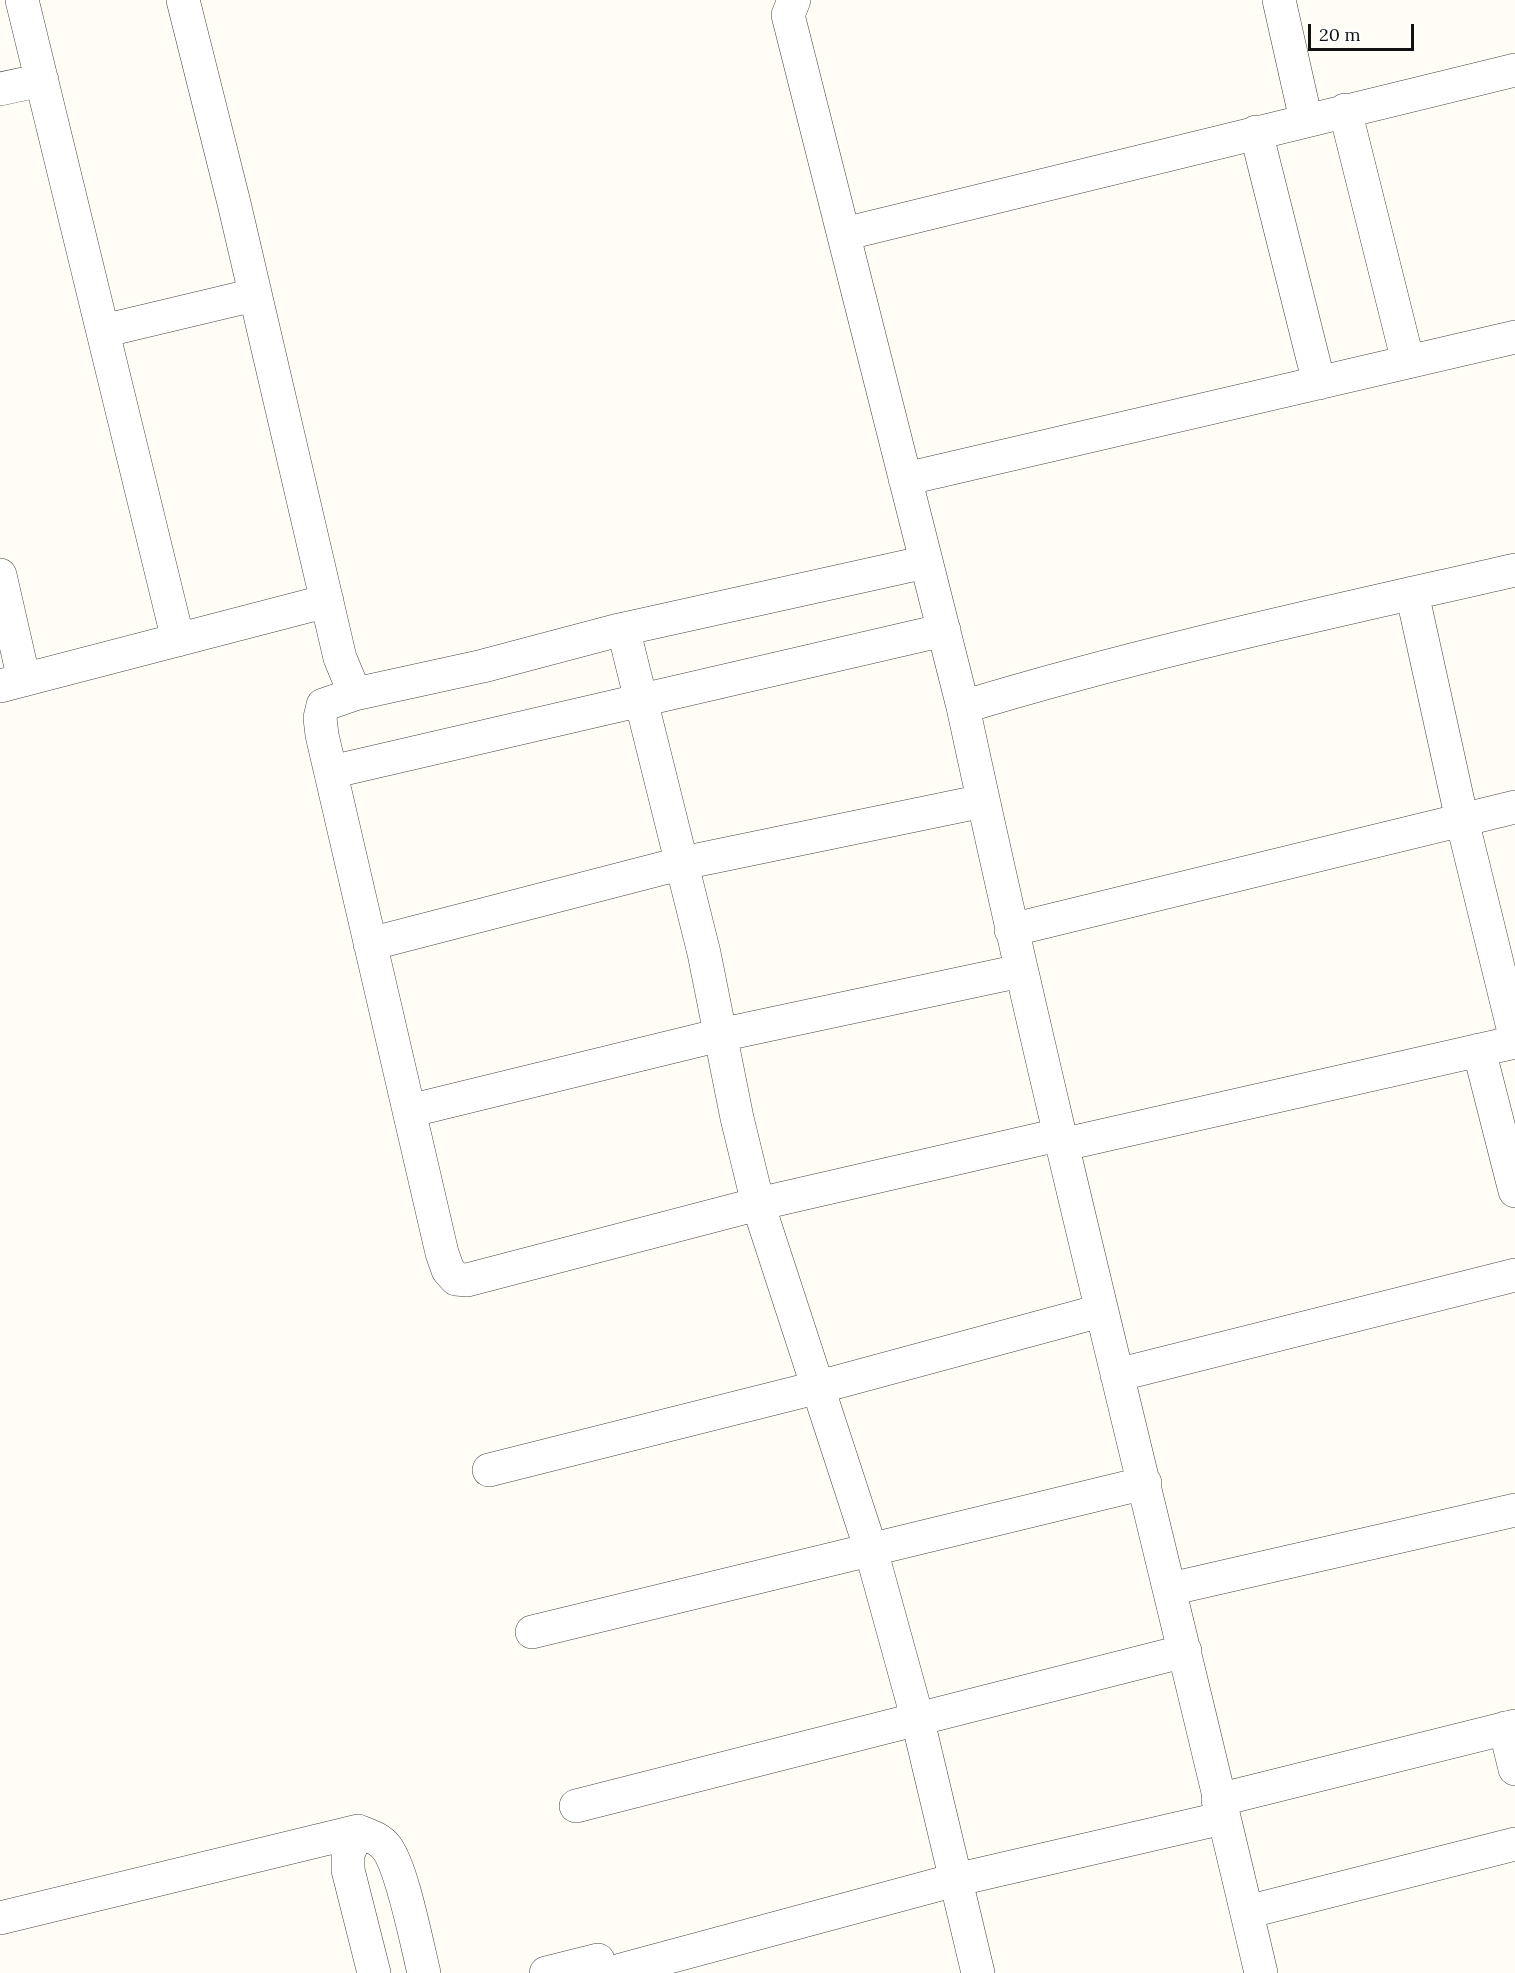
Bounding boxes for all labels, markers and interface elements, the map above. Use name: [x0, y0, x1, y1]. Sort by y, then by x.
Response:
scale bar: [1311, 12, 1418, 50]
text: 20 m: [1319, 23, 1361, 46]

